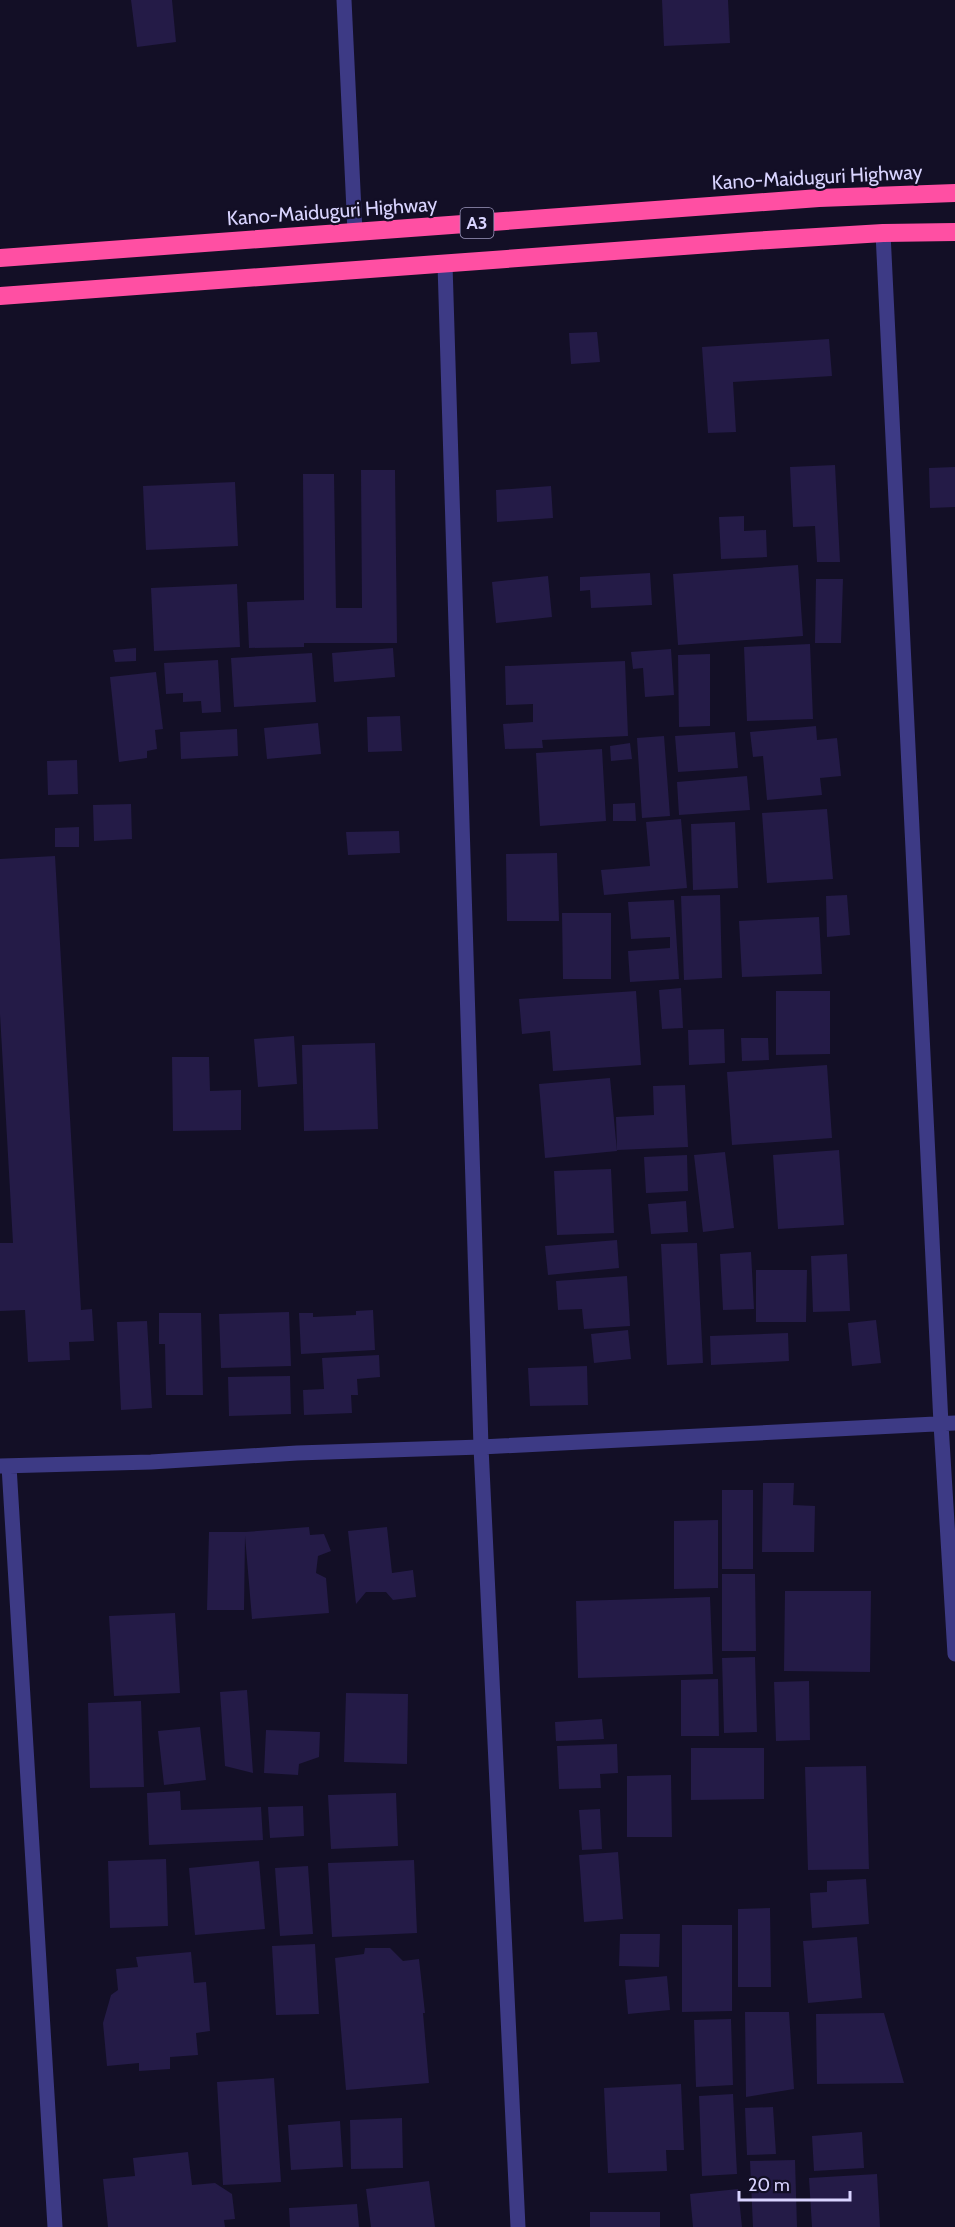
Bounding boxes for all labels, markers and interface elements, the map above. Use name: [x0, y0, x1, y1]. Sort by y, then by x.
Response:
street label: Kano-Maiduguri Highway: [711, 159, 923, 195]
street label: Kano-Maiduguri Highway: [226, 192, 438, 230]
road number: A3: [460, 208, 494, 238]
scale bar: [739, 2164, 850, 2202]
text: 20 m: [748, 2174, 790, 2196]

